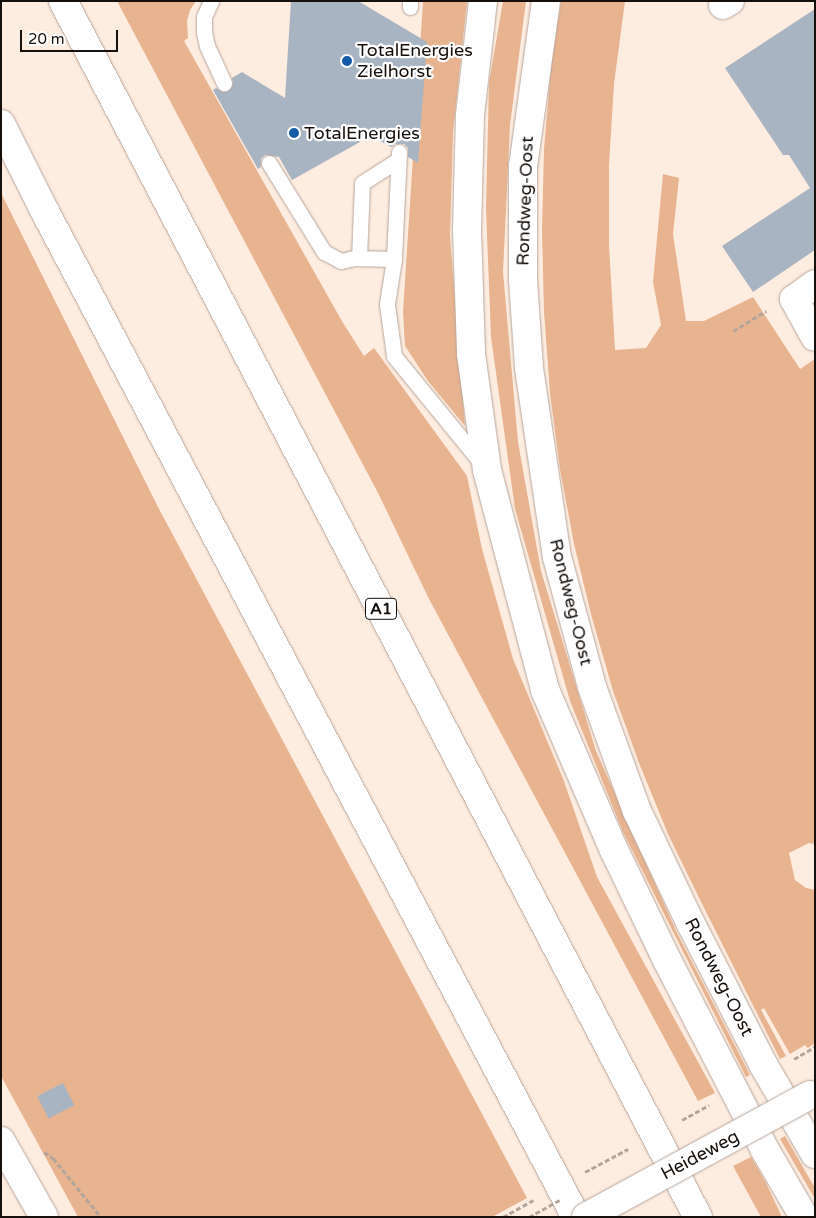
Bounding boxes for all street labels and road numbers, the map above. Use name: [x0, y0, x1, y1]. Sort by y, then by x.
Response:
street label: Rondweg-Oost: [512, 136, 538, 266]
street label: Rondweg-Oost: [545, 536, 597, 668]
road number: A1: [365, 596, 397, 622]
street label: Rondweg-Oost: [680, 914, 758, 1040]
street label: Heideweg: [657, 1125, 743, 1185]

